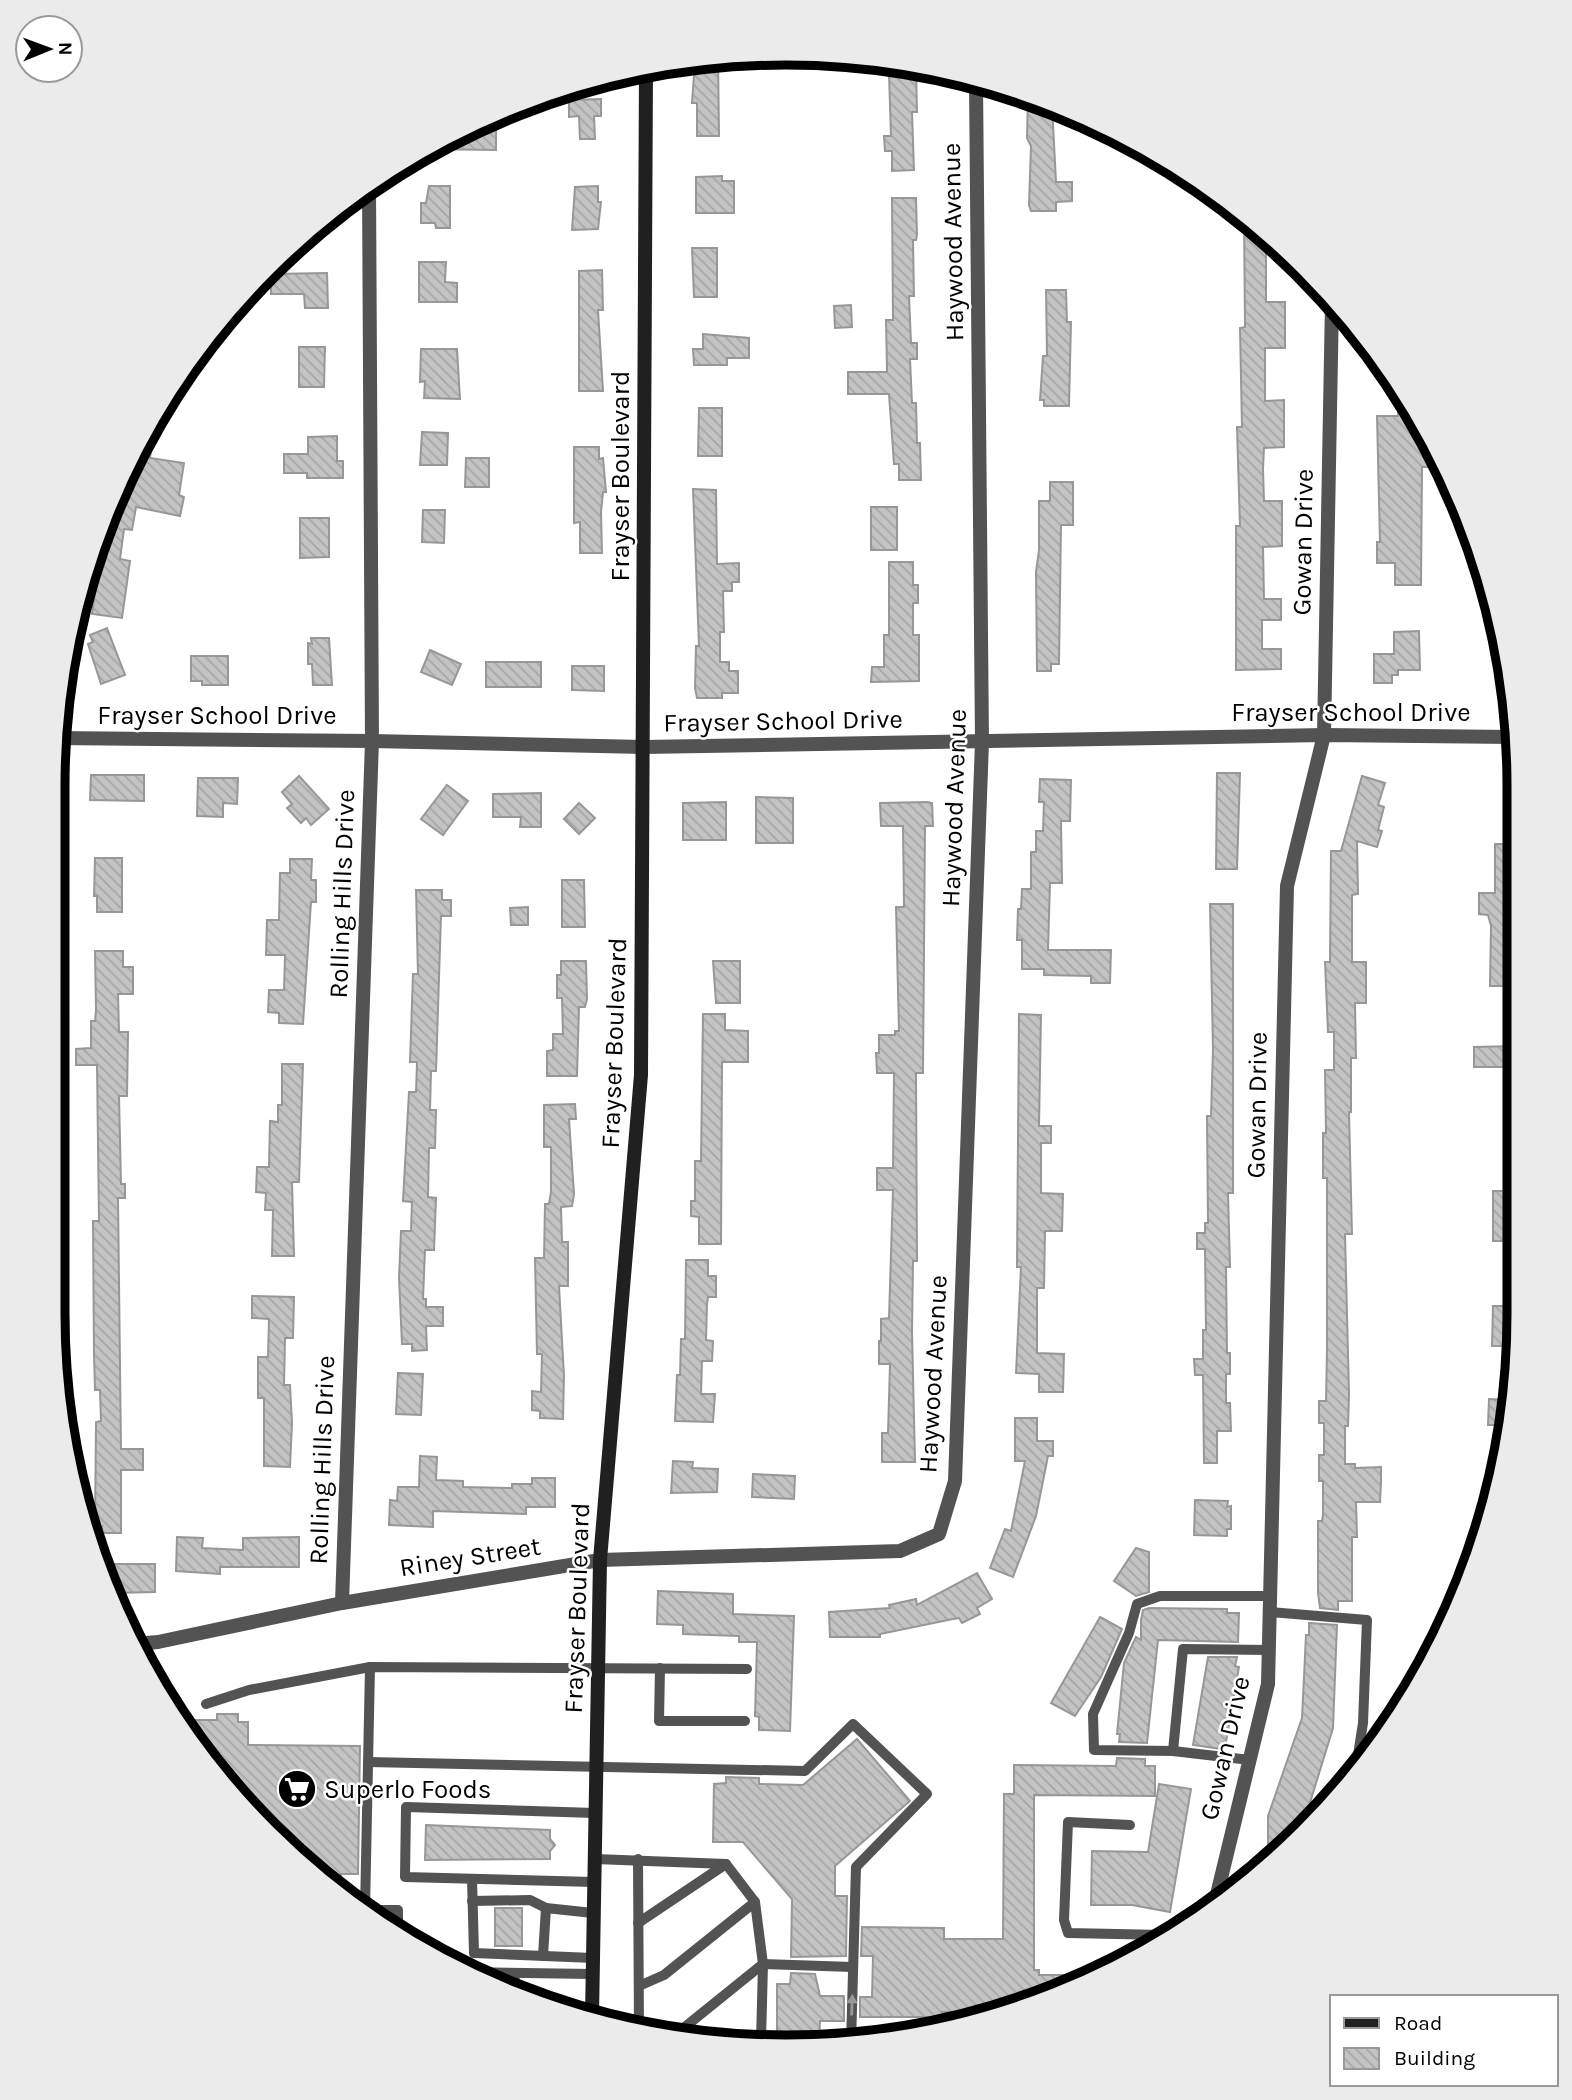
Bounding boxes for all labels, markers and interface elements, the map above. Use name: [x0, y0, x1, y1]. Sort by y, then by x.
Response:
north arrow: [14, 14, 84, 84]
text: N: [54, 42, 76, 56]
street label: Haywood Avenue: [936, 143, 970, 341]
street label: Frayser Boulevard: [605, 371, 636, 581]
street label: Gowan Drive: [1286, 468, 1320, 616]
street label: Frayser School Drive: [1231, 697, 1471, 728]
street label: Frayser School Drive: [97, 700, 337, 731]
street label: Frayser School Drive: [663, 703, 903, 739]
street label: Haywood Avenue: [935, 708, 973, 908]
street label: Rolling Hills Drive: [323, 789, 361, 999]
street label: Frayser Boulevard: [595, 937, 633, 1149]
street label: Gowan Drive: [1240, 1031, 1274, 1179]
street label: Haywood Avenue: [912, 1274, 954, 1474]
street label: Rolling Hills Drive: [303, 1355, 341, 1565]
street label: Frayser Boulevard: [558, 1502, 596, 1714]
street label: Riney Street: [397, 1531, 543, 1583]
street label: Gowan Drive: [1193, 1673, 1257, 1823]
supermarket icon: Superlo Foods: [276, 1768, 318, 1810]
place label: Superlo Foods: [324, 1774, 491, 1805]
one-way arrow: [847, 1994, 858, 2016]
legend: [1330, 1995, 1558, 2086]
text: Road: [1394, 2011, 1442, 2035]
text: Building: [1394, 2046, 1475, 2070]

